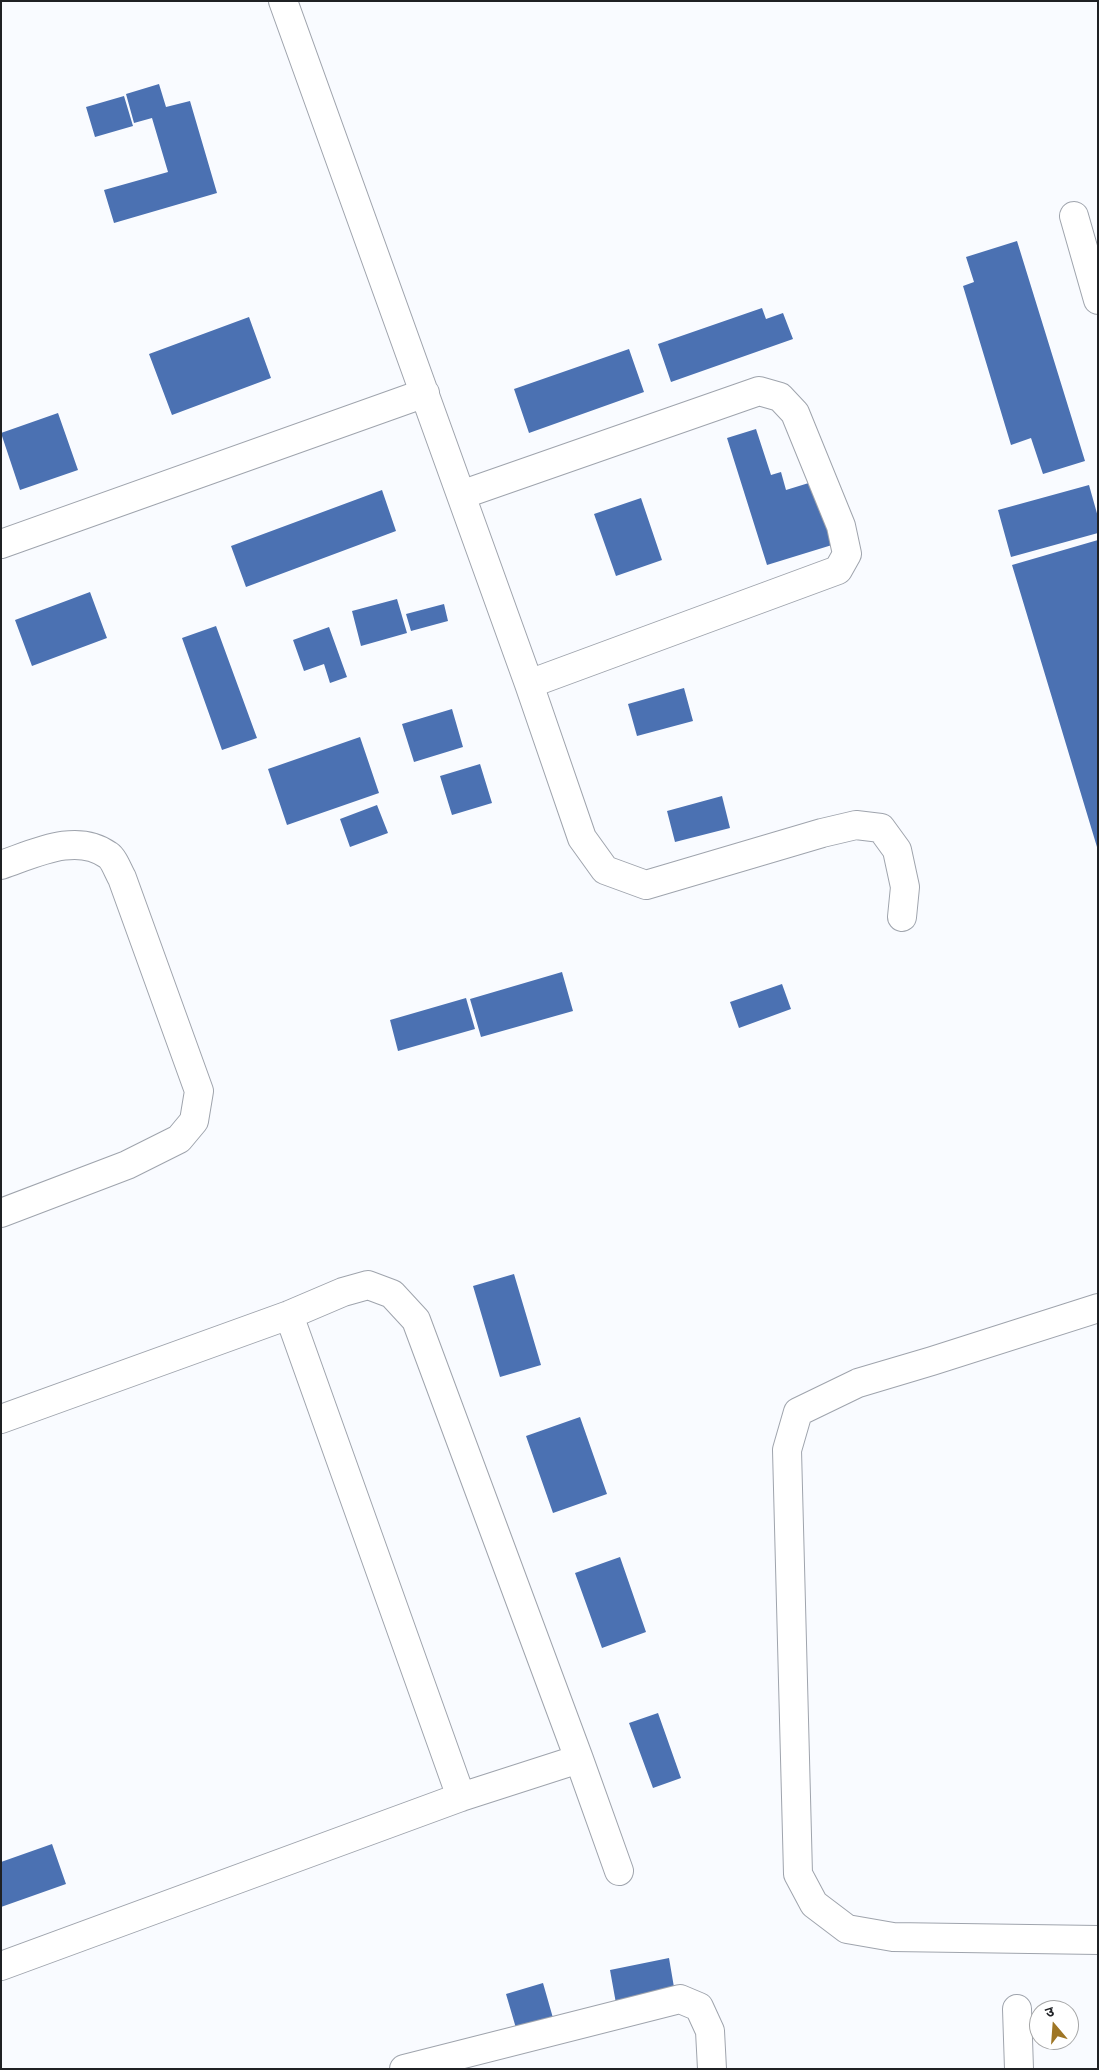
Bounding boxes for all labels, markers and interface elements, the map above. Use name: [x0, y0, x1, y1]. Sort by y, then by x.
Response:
north arrow: [1029, 2000, 1079, 2050]
text: उ: [1043, 2003, 1056, 2021]

